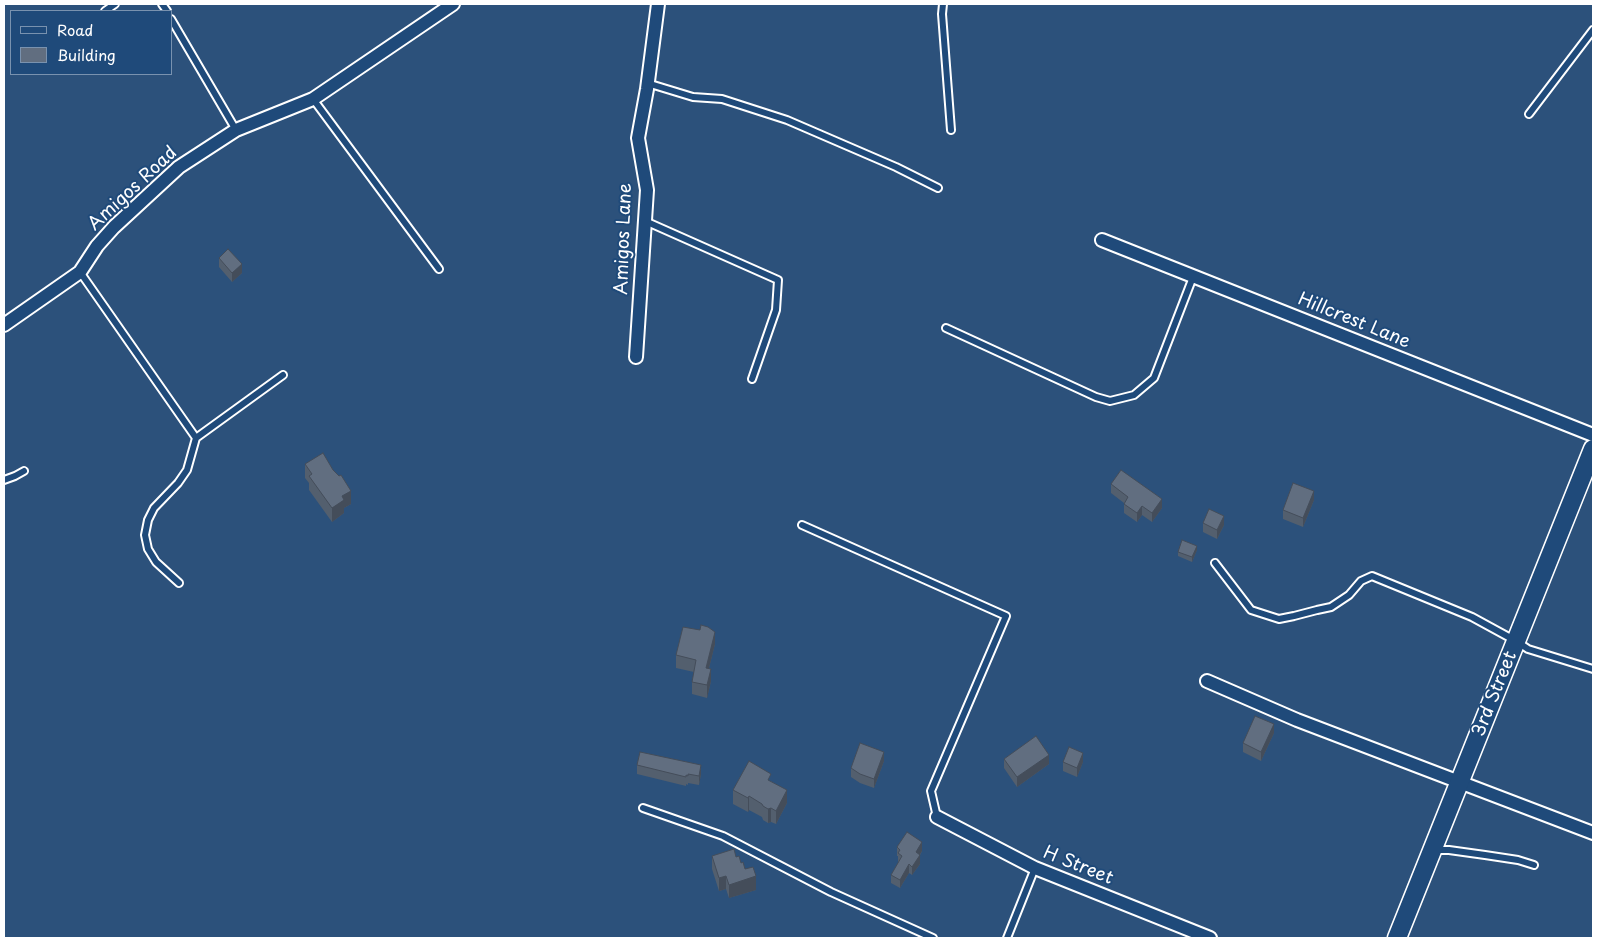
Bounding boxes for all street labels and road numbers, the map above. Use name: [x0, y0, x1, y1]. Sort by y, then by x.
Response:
street label: Amigos Road: [84, 142, 182, 236]
street label: Amigos Lane: [611, 183, 637, 295]
street label: Hillcrest Lane: [1295, 289, 1413, 353]
street label: 3rd Street: [1468, 648, 1522, 740]
street label: H Street: [1040, 842, 1116, 890]

